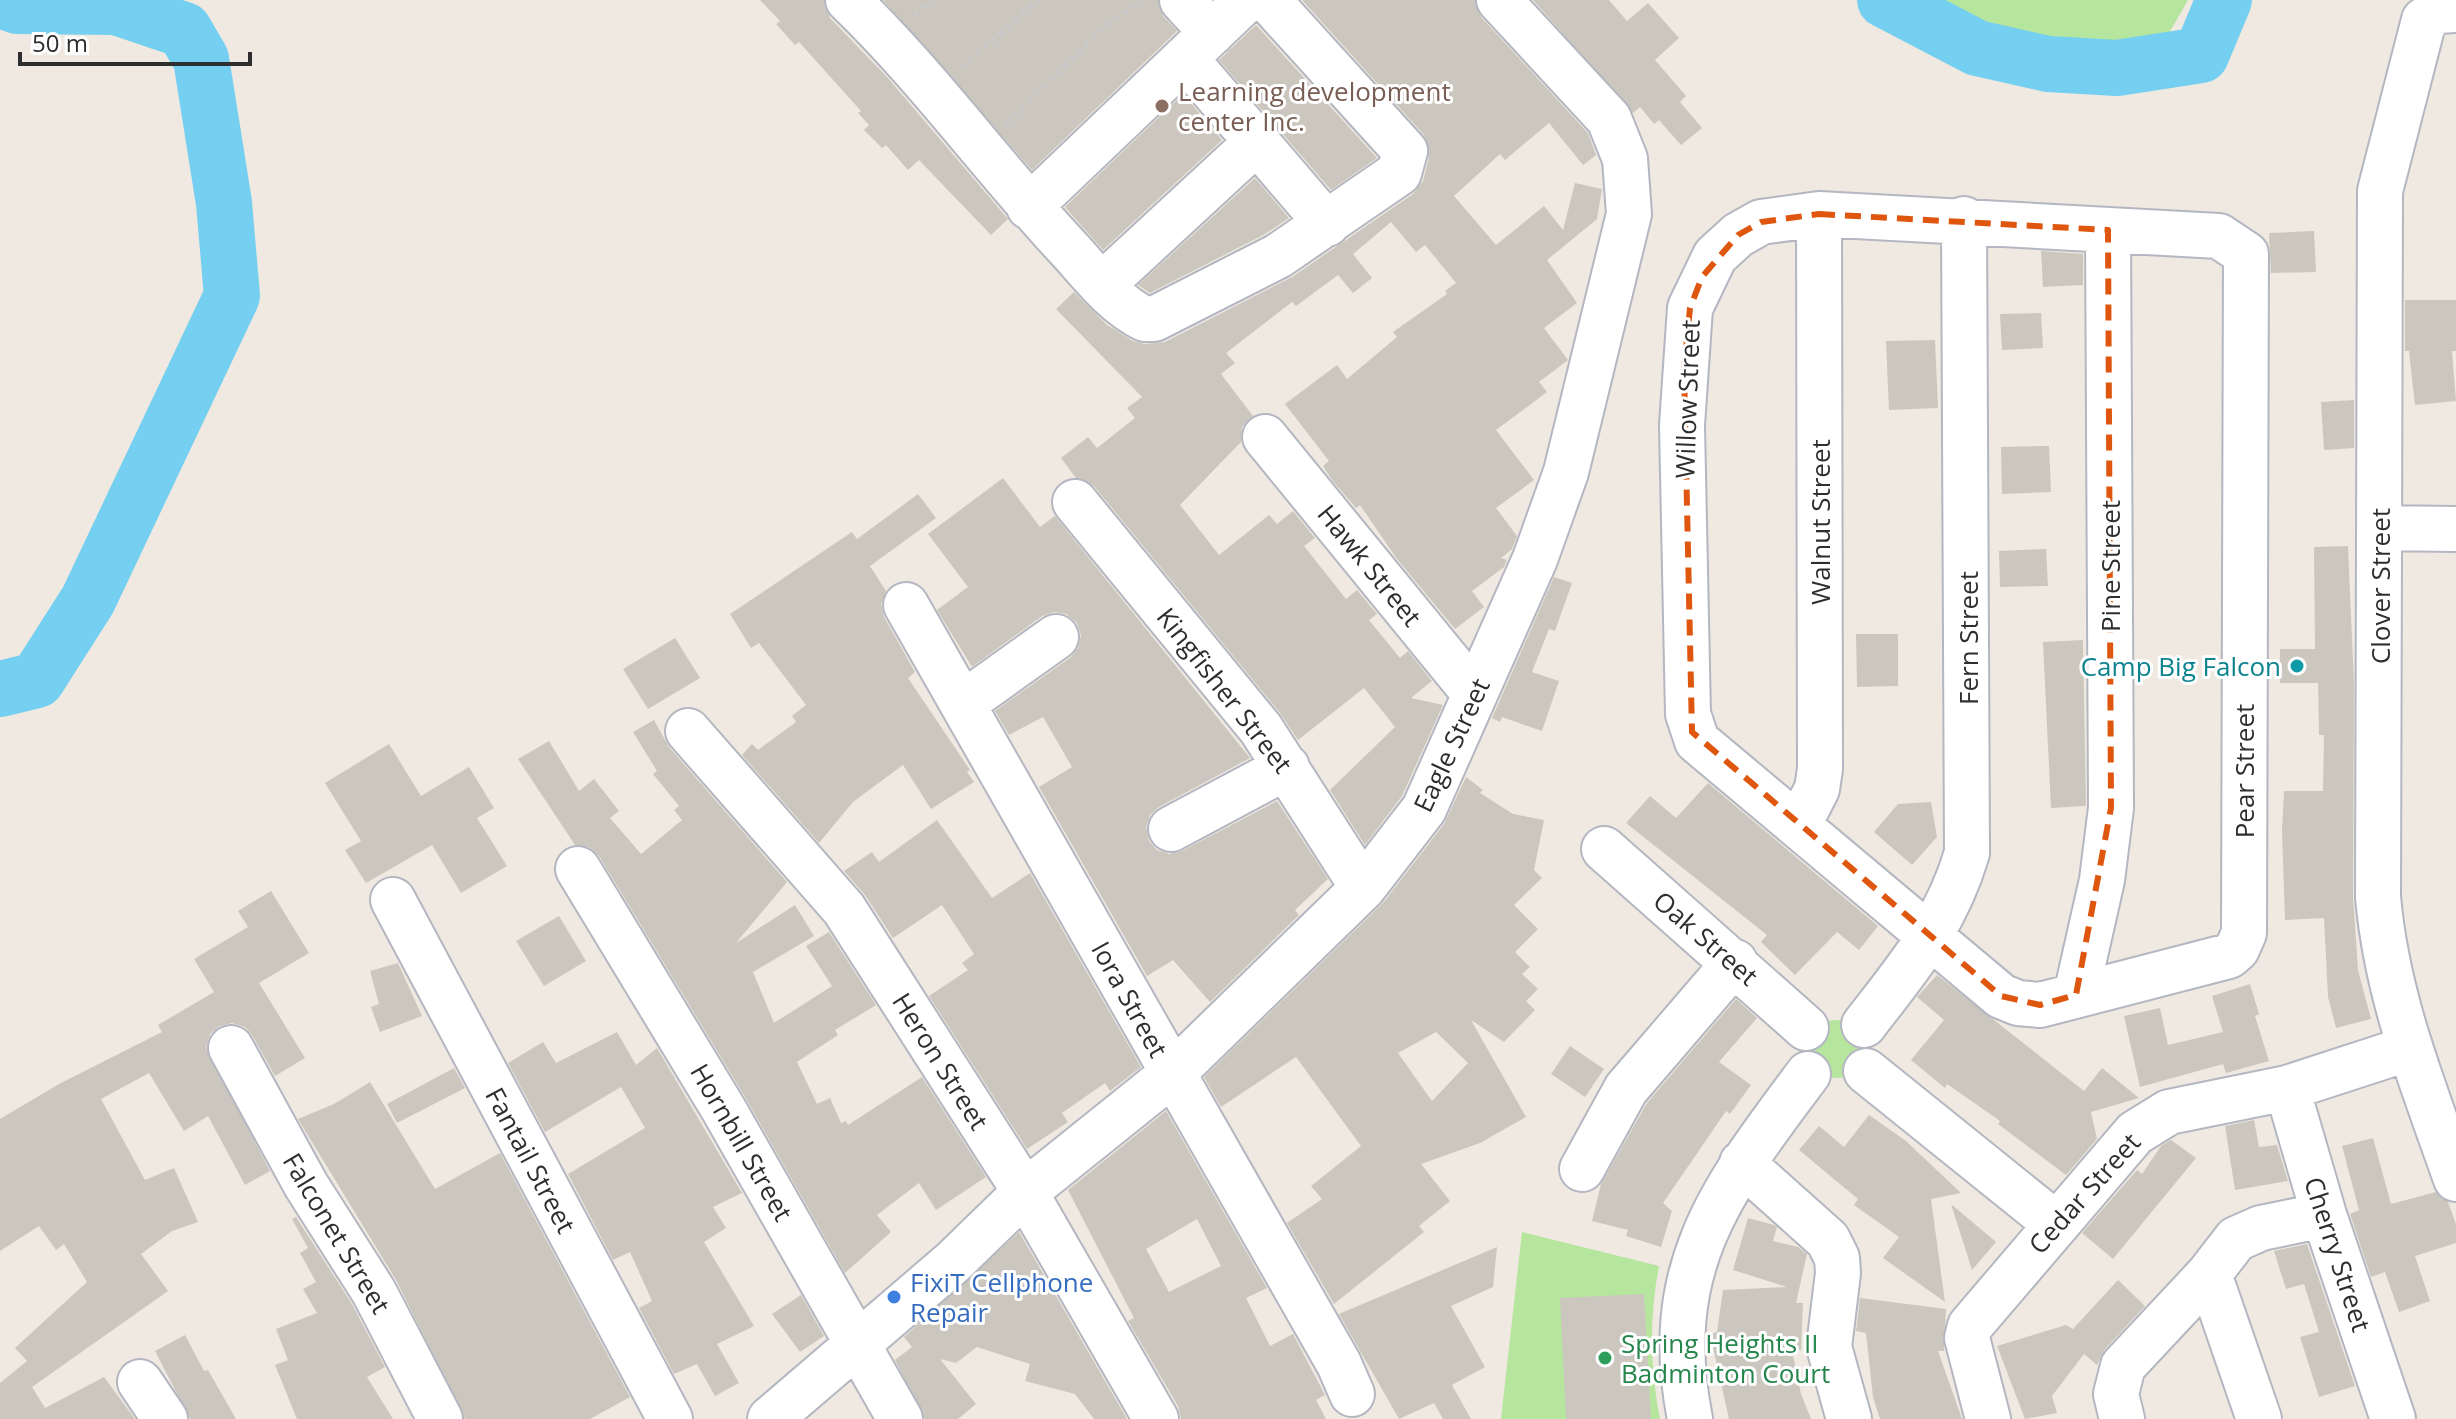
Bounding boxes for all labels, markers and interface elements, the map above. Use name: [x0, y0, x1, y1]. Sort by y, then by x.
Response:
scale bar: [20, 16, 250, 66]
text: 50 m: [32, 26, 88, 59]
place label: Learning development center Inc.: [1178, 73, 1451, 139]
marker: Learning development center Inc.: [1153, 97, 1171, 115]
street label: Willow Street: [1666, 319, 1708, 479]
street label: Walnut Street: [1802, 439, 1838, 605]
street label: Hawk Street: [1310, 497, 1430, 633]
street label: Pine Street: [2092, 500, 2128, 632]
street label: Clover Street: [2362, 508, 2398, 664]
street label: Fern Street: [1950, 571, 1986, 705]
street label: Kingfisher Street: [1149, 600, 1301, 780]
place label: Camp Big Falcon: [2081, 648, 2281, 684]
marker: Camp Big Falcon: [2288, 657, 2306, 675]
street label: Eagle Street: [1404, 672, 1498, 818]
street label: Pear Street: [2226, 704, 2262, 838]
street label: Oak Street: [1646, 883, 1766, 993]
street label: Iora Street: [1083, 935, 1177, 1063]
street label: Heron Street: [885, 986, 997, 1136]
street label: Hornbill Street: [682, 1057, 802, 1227]
street label: Fantail Street: [478, 1081, 584, 1239]
street label: Cedar Street: [2020, 1125, 2148, 1261]
street label: Falconet Street: [275, 1146, 399, 1320]
street label: Cherry Street: [2296, 1172, 2380, 1336]
place label: FixiT Cellphone Repair: [910, 1264, 1093, 1330]
marker: FixiT Cellphone Repair: [885, 1288, 903, 1306]
place label: Spring Heights II Badminton Court: [1621, 1325, 1830, 1391]
marker: Spring Heights II Badminton Court: [1596, 1349, 1614, 1367]

